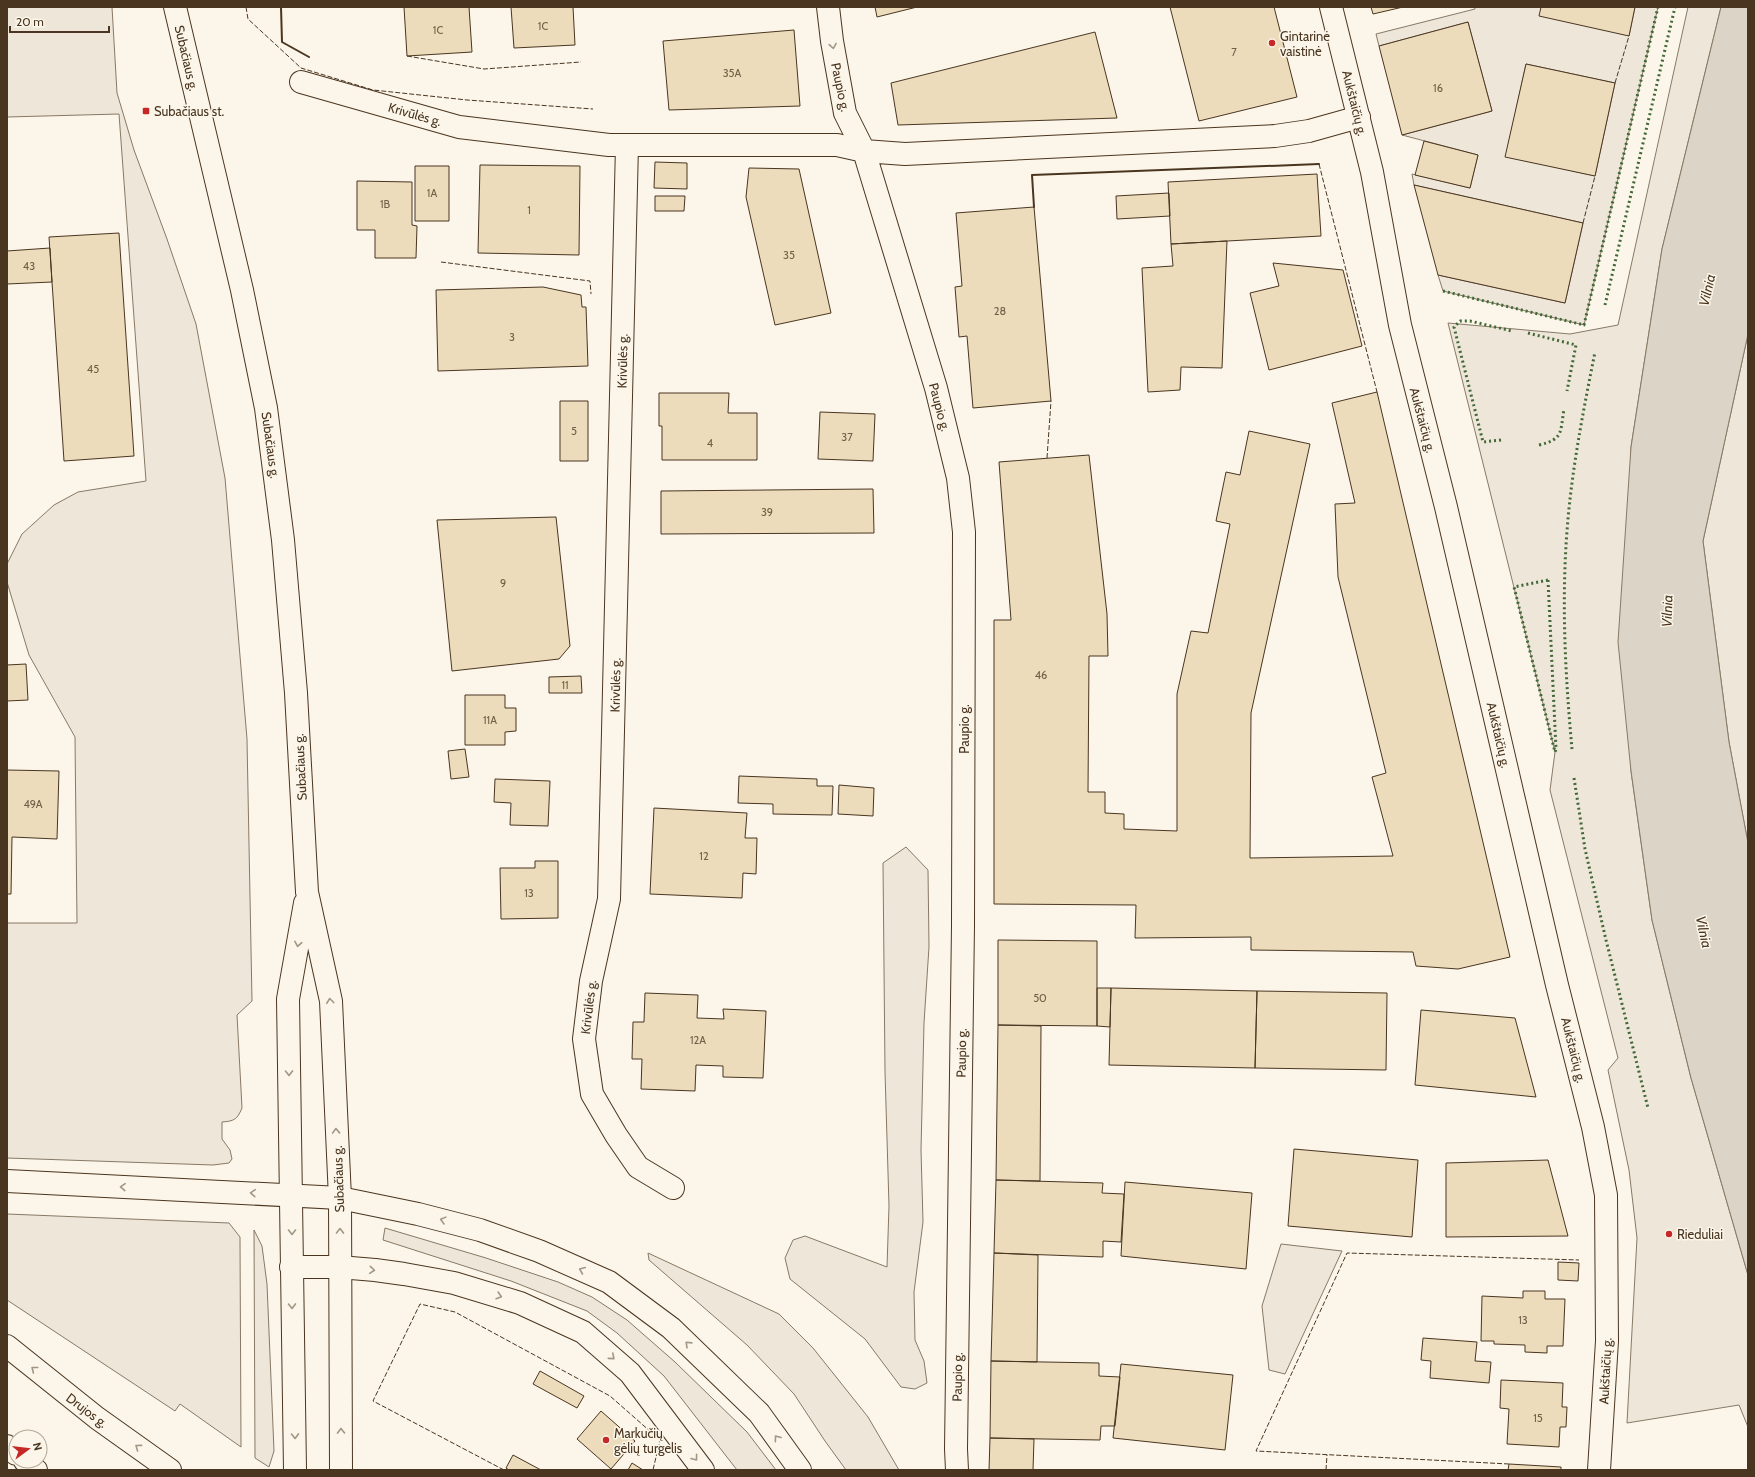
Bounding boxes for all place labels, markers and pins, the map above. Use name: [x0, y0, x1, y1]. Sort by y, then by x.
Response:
place label: Gintarinė vaistinė: [1280, 28, 1330, 59]
marker: Gintarinė vaistinė: [1267, 38, 1277, 48]
place label: Subačiaus st.: [154, 103, 225, 119]
marker: Subačiaus st.: [141, 106, 151, 116]
place label: Rieduliai: [1677, 1226, 1723, 1242]
marker: Rieduliai: [1664, 1229, 1674, 1239]
place label: Markučių gėlių turgelis: [614, 1425, 683, 1456]
marker: Markučių gėlių turgelis: [601, 1435, 611, 1445]

